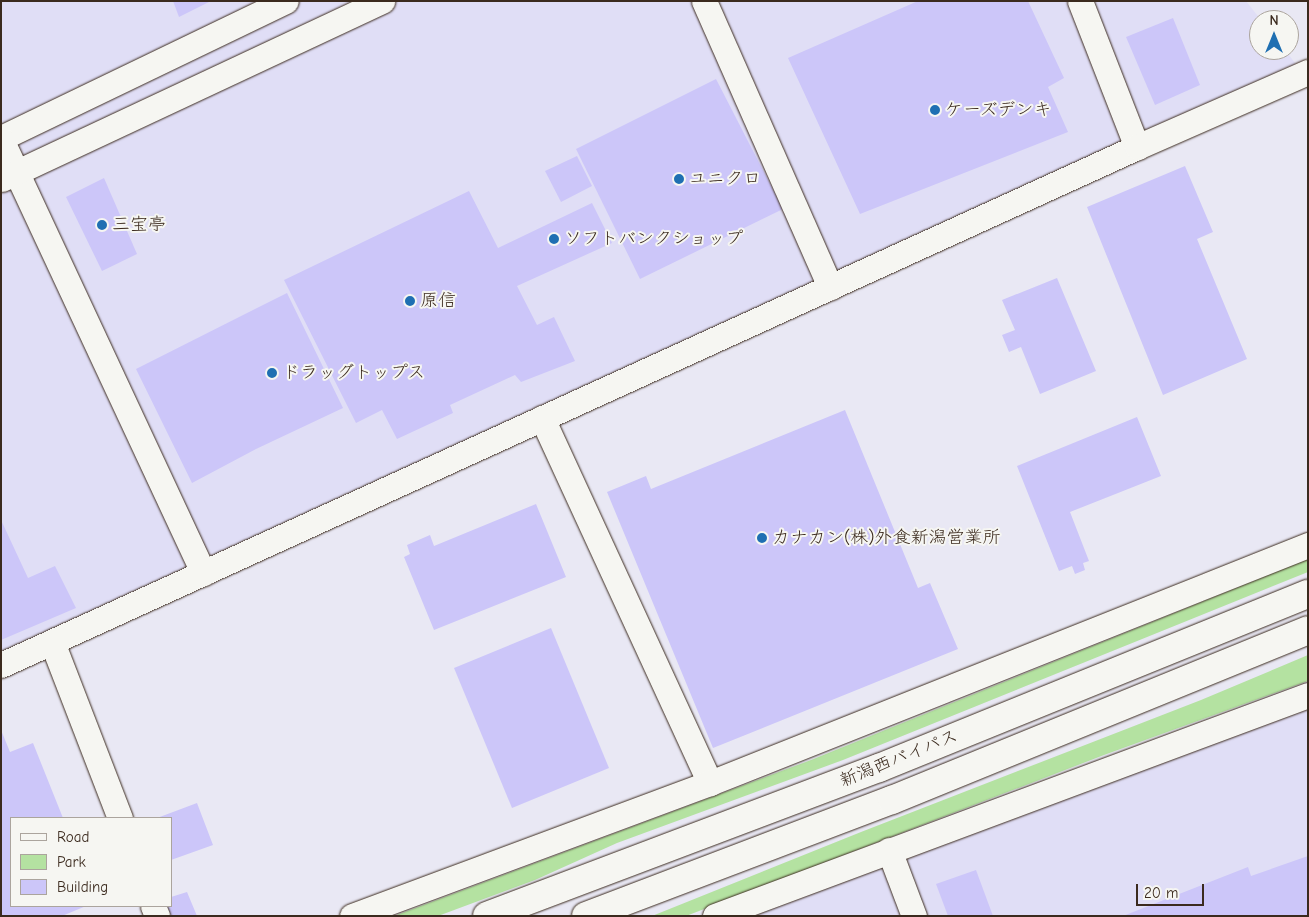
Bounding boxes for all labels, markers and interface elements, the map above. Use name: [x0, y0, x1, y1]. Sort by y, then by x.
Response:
north arrow: [1249, 10, 1299, 60]
text: N: [1269, 12, 1279, 29]
place label: ケーズデンキ: [945, 99, 1053, 121]
marker: ケーズデンキ: [929, 104, 941, 116]
place label: ユニクロ: [689, 168, 761, 190]
marker: ユニクロ: [673, 173, 685, 185]
place label: 三宝亭: [112, 214, 166, 236]
marker: 三宝亭: [96, 219, 108, 231]
place label: ソフトバンクショップ: [564, 228, 744, 250]
marker: ソフトバンクショップ: [548, 233, 560, 245]
place label: 原信: [420, 290, 456, 312]
marker: 原信: [404, 295, 416, 307]
place label: ドラッグトップス: [282, 362, 426, 384]
marker: ドラッグトップス: [266, 367, 278, 379]
place label: カナカン(株)外食新潟営業所: [772, 527, 1000, 549]
marker: カナカン(株)外食新潟営業所: [756, 532, 768, 544]
street label: 新潟西バイパス: [837, 725, 961, 793]
legend: [10, 817, 172, 907]
text: Road: [57, 828, 89, 846]
text: Park: [57, 853, 86, 871]
scale bar: [1139, 874, 1206, 906]
text: Building: [57, 878, 108, 896]
text: 20 m: [1144, 884, 1178, 902]

